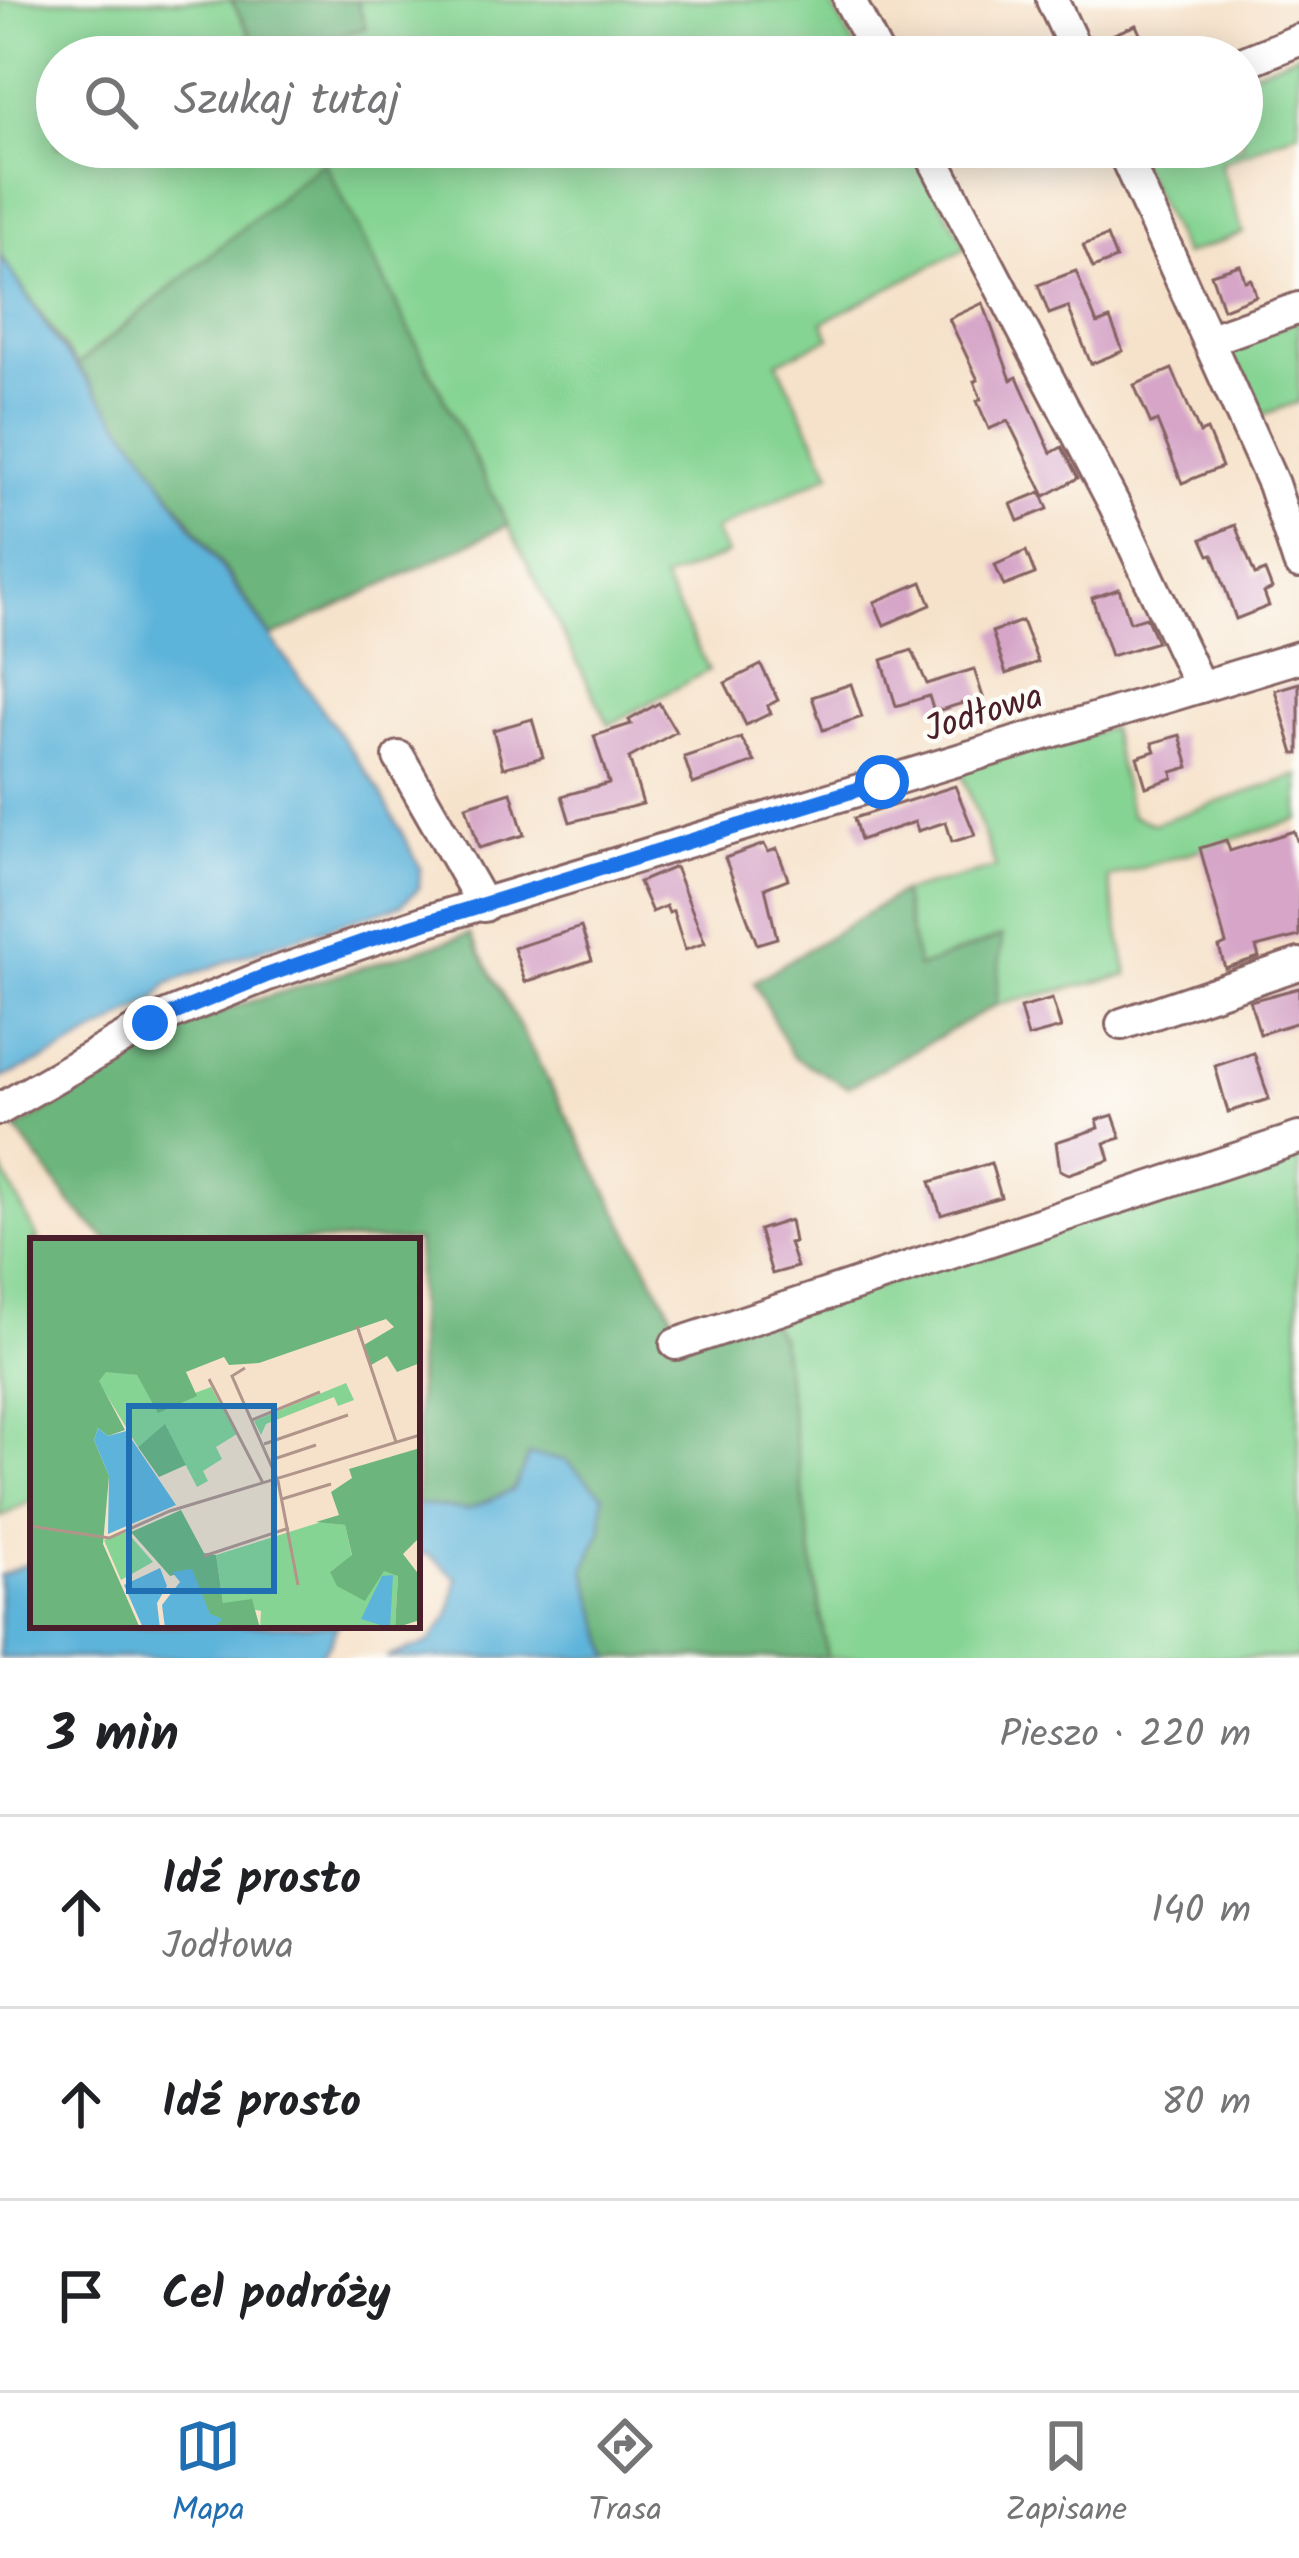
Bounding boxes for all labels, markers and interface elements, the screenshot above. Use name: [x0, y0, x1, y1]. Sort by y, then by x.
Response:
search box: [36, 36, 1263, 168]
text: Szukaj tutaj: [174, 66, 400, 138]
icon: search: [78, 69, 144, 135]
street label: Jodłowa: [918, 669, 1050, 759]
route start: [855, 755, 909, 809]
route end: [123, 996, 177, 1050]
inset map: [30, 1238, 420, 1628]
text: 3 min: [48, 1696, 179, 1777]
text: Pieszo · 220 m: [1000, 1705, 1251, 1767]
text: Idź prosto: [162, 1845, 361, 1917]
icon: ahead: [48, 1879, 114, 1945]
text: 140 m: [1151, 1881, 1251, 1943]
text: Jodłowa: [162, 1917, 294, 1979]
text: Idź prosto: [162, 2068, 361, 2140]
icon: ahead: [48, 2071, 114, 2137]
text: 80 m: [1161, 2073, 1251, 2135]
text: Cel podróży: [162, 2260, 391, 2332]
icon: arrive: [48, 2263, 114, 2329]
tab: Mapa: [172, 2413, 245, 2538]
tab: Trasa: [588, 2413, 662, 2538]
tab: Zapisane: [1006, 2413, 1127, 2538]

